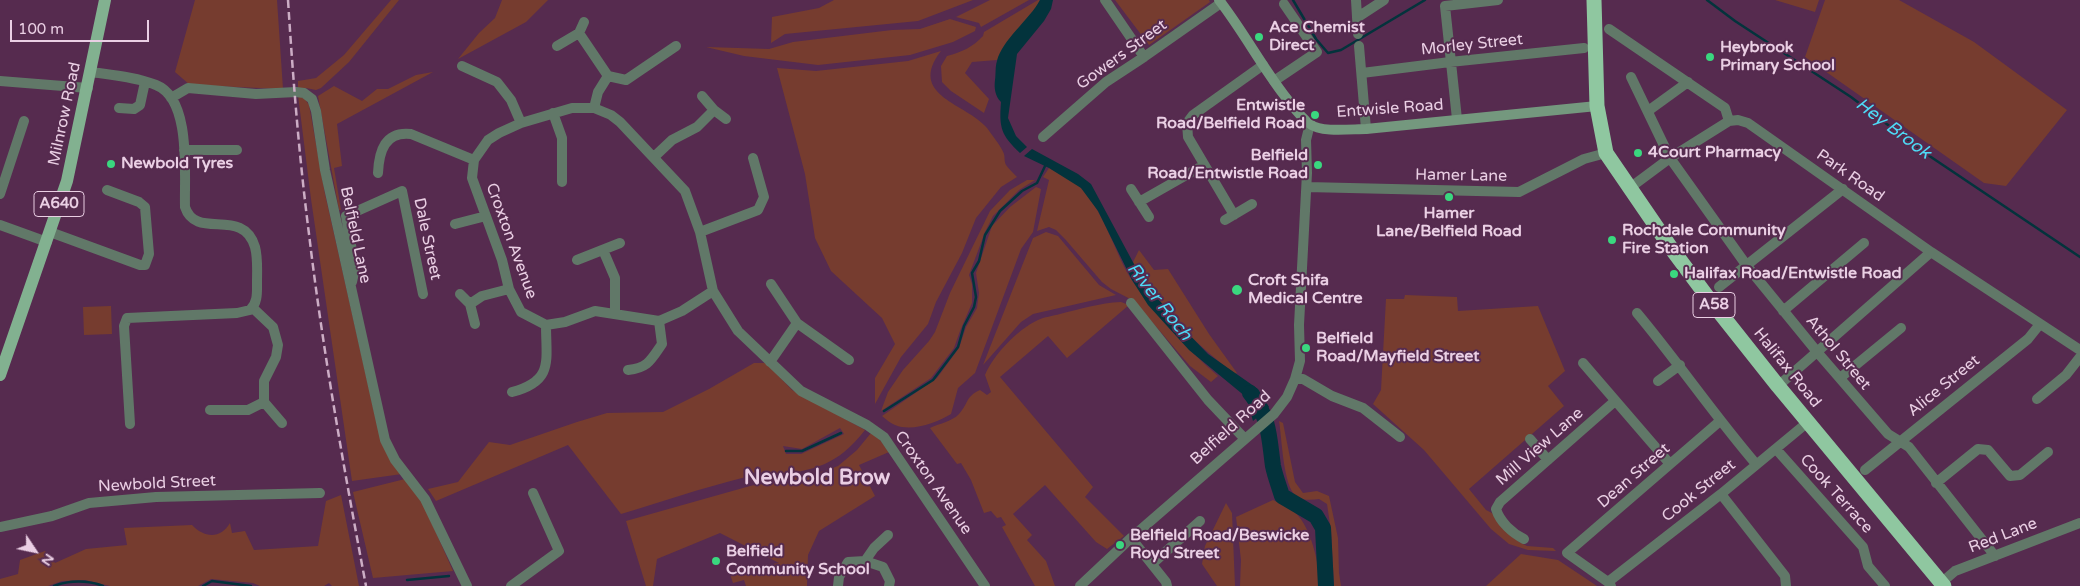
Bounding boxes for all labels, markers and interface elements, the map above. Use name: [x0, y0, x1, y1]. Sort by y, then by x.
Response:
scale bar: [12, 10, 151, 42]
street label: Gowers Street: [1073, 16, 1171, 94]
place label: Ace Chemist Direct: [1269, 18, 1365, 56]
text: 100 m: [18, 20, 64, 38]
street label: Morley Street: [1420, 30, 1524, 60]
marker: Ace Chemist Direct: [1253, 31, 1265, 43]
place label: Heybrook Primary School: [1720, 38, 1835, 76]
marker: Heybrook Primary School: [1704, 51, 1716, 63]
street label: Milnrow Road: [45, 60, 85, 168]
water label: Hey Brook: [1851, 94, 1935, 164]
place label: Entwistle Road/Belfield Road: [1156, 96, 1305, 134]
street label: Entwisle Road: [1336, 96, 1444, 122]
marker: Entwistle Road/Belfield Road: [1309, 109, 1321, 121]
place label: 4Court Pharmacy: [1648, 143, 1781, 163]
place label: Belfield Road/Entwistle Road: [1147, 146, 1308, 184]
street label: Park Road: [1812, 146, 1888, 206]
marker: 4Court Pharmacy: [1632, 147, 1644, 159]
place label: Newbold Tyres: [121, 154, 233, 174]
marker: Newbold Tyres: [105, 158, 117, 170]
marker: Belfield Road/Entwistle Road: [1312, 159, 1324, 171]
street label: Hamer Lane: [1415, 166, 1507, 186]
street label: Croxton Avenue: [481, 180, 541, 302]
street label: Belfield Lane: [335, 185, 375, 285]
marker: Hamer Lane/Belfield Road: [1443, 191, 1455, 203]
road number: A640: [34, 192, 84, 216]
street label: Dale Street: [409, 196, 445, 282]
place label: Hamer Lane/Belfield Road: [1376, 204, 1522, 242]
place label: Rochdale Community Fire Station: [1622, 221, 1786, 259]
marker: Rochdale Community Fire Station: [1606, 234, 1618, 246]
water label: River Roch: [1122, 259, 1196, 345]
place label: Halifax Road/Entwistle Road: [1684, 264, 1901, 284]
marker: Halifax Road/Entwistle Road: [1668, 268, 1680, 280]
place label: Croft Shifa Medical Centre: [1248, 271, 1363, 309]
marker: Croft Shifa Medical Centre: [1230, 283, 1244, 297]
road number: A58: [1693, 292, 1735, 318]
street label: Athol Street: [1801, 312, 1875, 394]
street label: Halifax Road: [1749, 324, 1825, 412]
place label: Belfield Road/Mayfield Street: [1316, 329, 1479, 367]
marker: Belfield Road/Mayfield Street: [1300, 342, 1312, 354]
street label: Alice Street: [1904, 351, 1984, 421]
street label: Belfield Road: [1187, 387, 1275, 469]
street label: Mill View Lane: [1493, 404, 1587, 490]
street label: Croxton Avenue: [890, 428, 976, 538]
street label: Dean Street: [1594, 439, 1674, 513]
street label: Cook Terrace: [1795, 451, 1877, 537]
street label: Cook Street: [1658, 456, 1740, 526]
district label: Newbold Brow: [744, 465, 890, 491]
street label: Newbold Street: [98, 471, 216, 497]
street label: Red Lane: [1966, 514, 2040, 558]
north arrow: [10, 526, 60, 576]
place label: Belfield Road/Beswicke Royd Street: [1130, 526, 1309, 564]
marker: Belfield Road/Beswicke Royd Street: [1114, 539, 1126, 551]
place label: Belfield Community School: [726, 542, 870, 580]
text: N: [38, 550, 58, 569]
marker: Belfield Community School: [710, 555, 722, 567]

